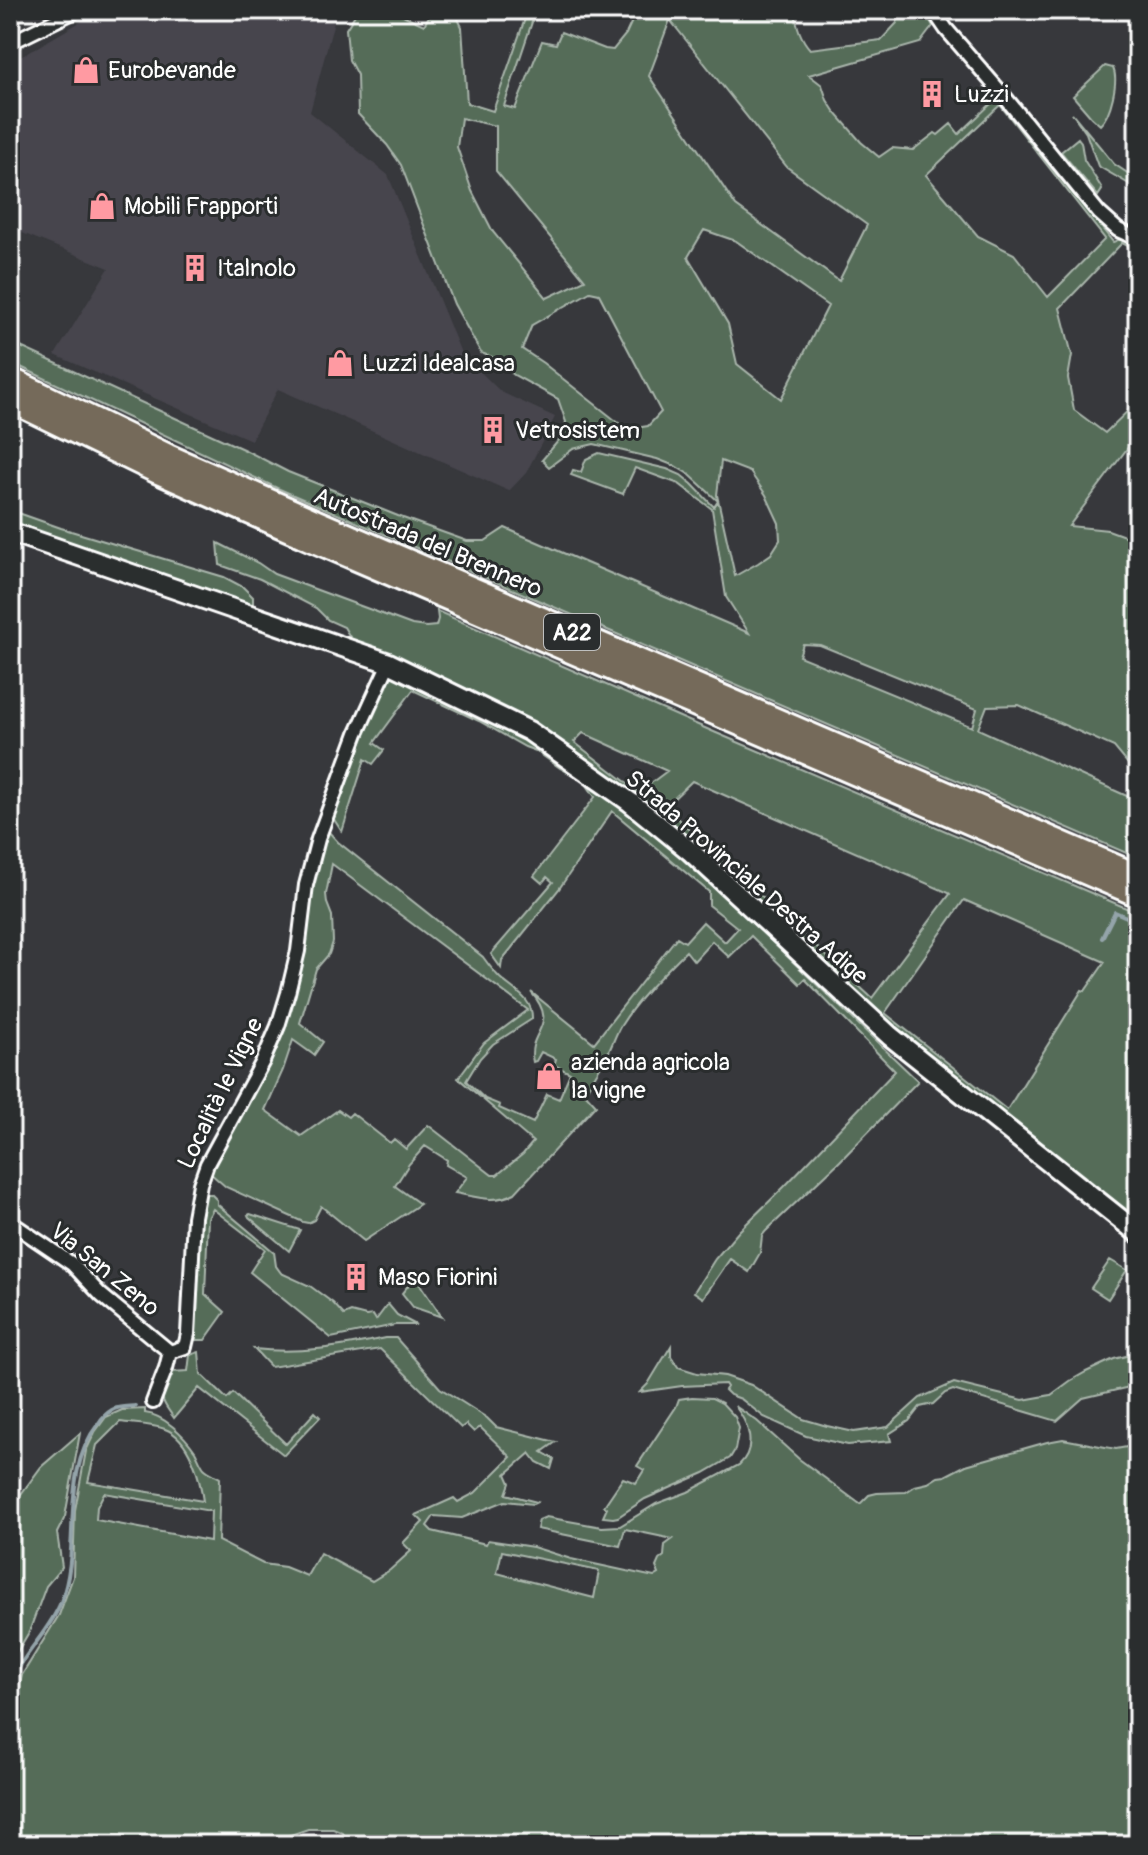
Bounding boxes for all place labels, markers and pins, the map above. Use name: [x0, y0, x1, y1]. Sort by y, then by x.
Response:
shop icon: Eurobevande: [71, 55, 101, 85]
place label: Eurobevande: [108, 56, 236, 85]
building icon: Luzzi: [917, 79, 947, 109]
place label: Luzzi: [954, 80, 1009, 109]
shop icon: Mobili Frapporti: [87, 191, 117, 221]
place label: Mobili Frapporti: [124, 192, 278, 221]
building icon: Italnolo: [180, 253, 210, 283]
place label: Italnolo: [217, 254, 296, 283]
shop icon: Luzzi Idealcasa: [325, 348, 355, 378]
place label: Luzzi Idealcasa: [362, 349, 515, 378]
building icon: Vetrosistem: [478, 415, 508, 445]
place label: Vetrosistem: [515, 416, 640, 445]
place label: azienda agricola la vigne: [571, 1048, 730, 1105]
shop icon: azienda agricola la vigne: [534, 1061, 564, 1091]
building icon: Maso Fiorini: [341, 1262, 371, 1292]
place label: Maso Fiorini: [378, 1263, 497, 1292]

